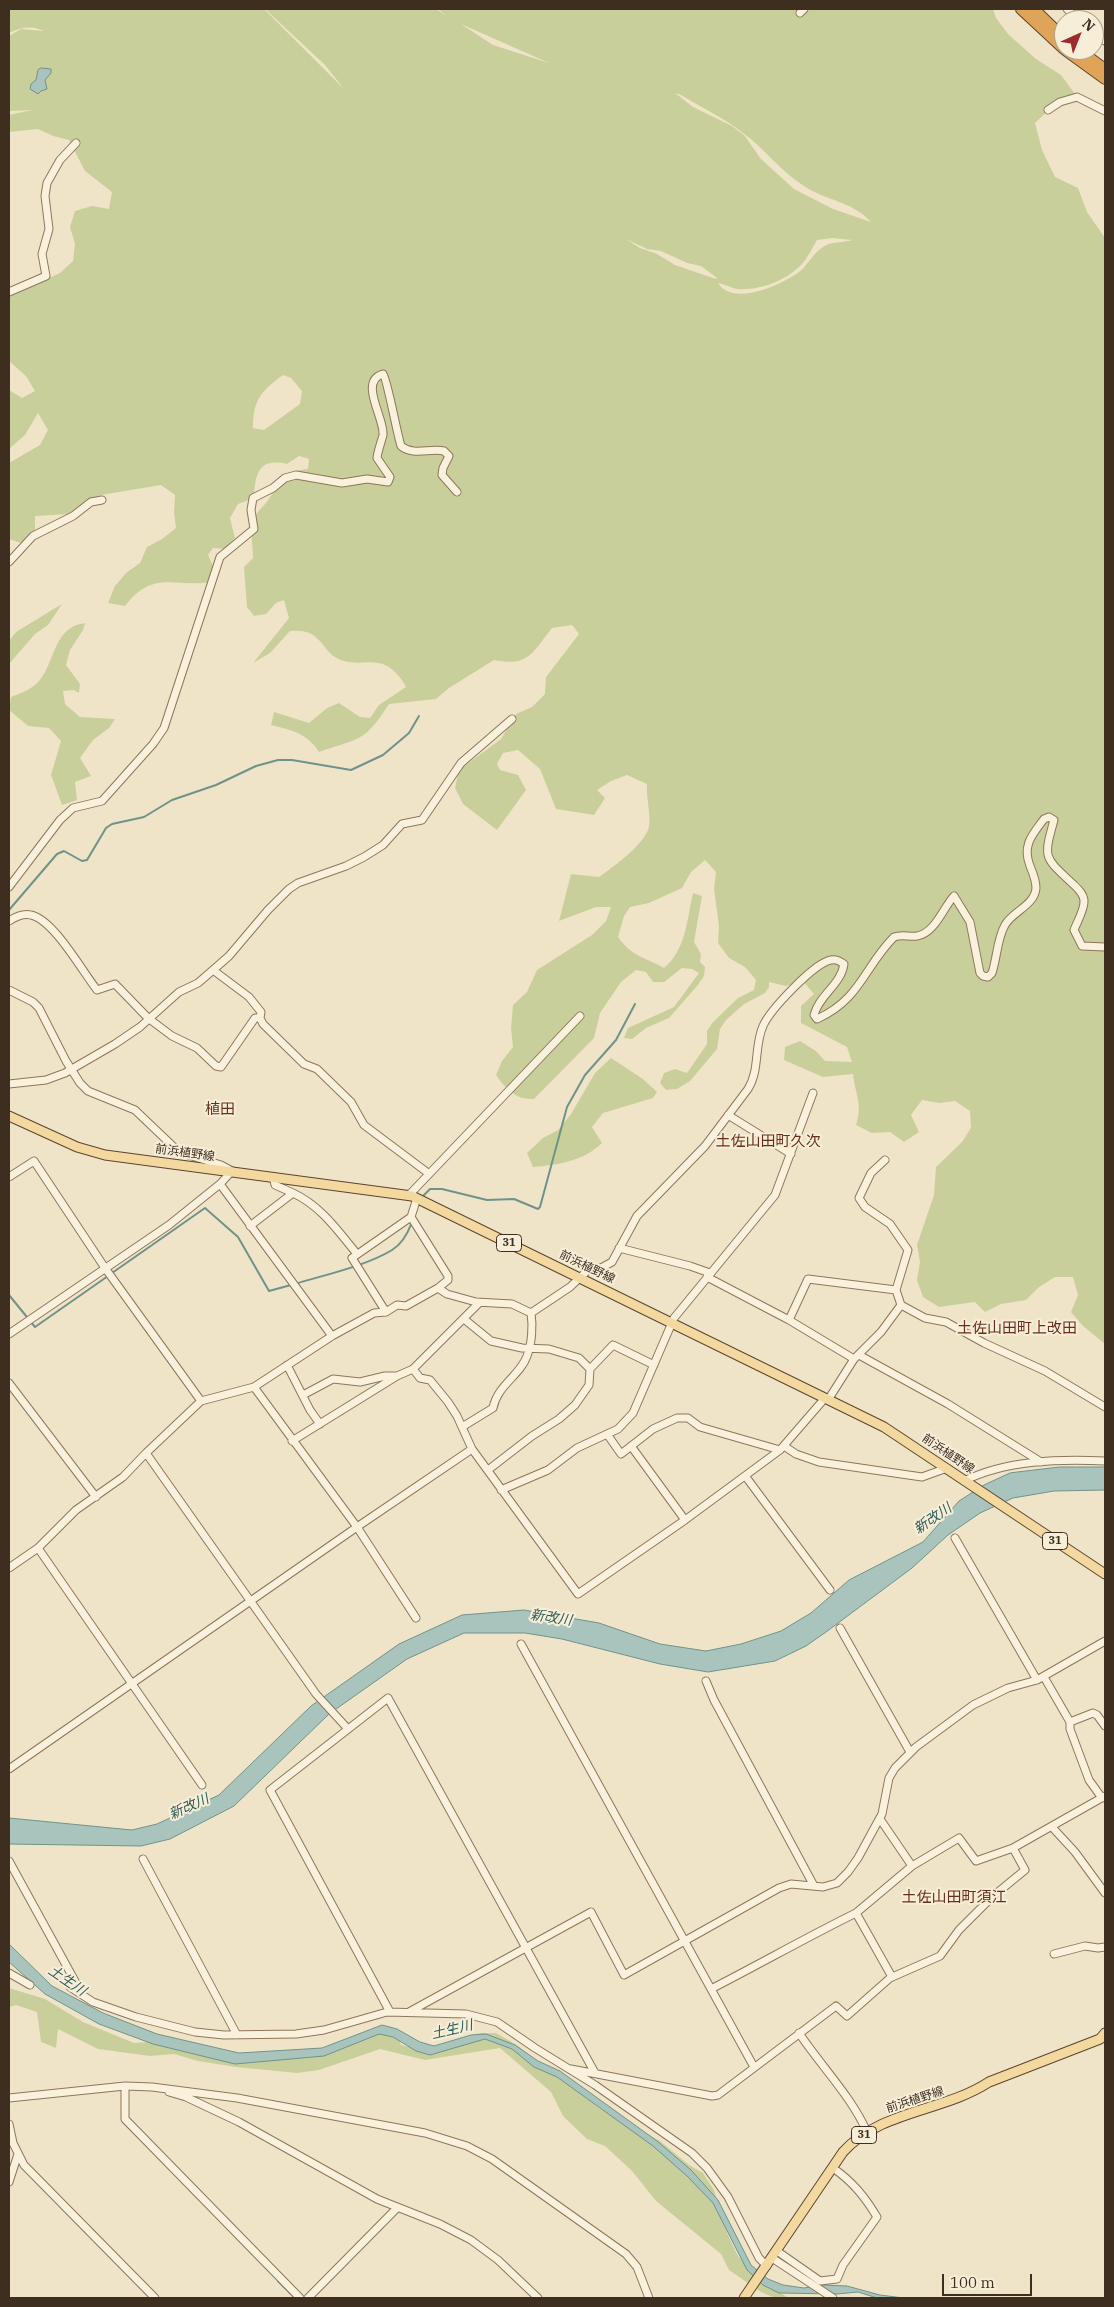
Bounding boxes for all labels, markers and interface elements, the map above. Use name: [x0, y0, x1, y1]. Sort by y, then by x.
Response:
north arrow: [1054, 10, 1104, 60]
text: N: [1078, 15, 1099, 35]
district label: 植田: [205, 1101, 235, 1119]
district label: 土佐山田町久次: [716, 1133, 820, 1151]
street label: 前浜植野線: [154, 1142, 216, 1164]
road number: 31: [496, 1234, 522, 1252]
street label: 前浜植野線: [557, 1247, 617, 1287]
district label: 土佐山田町上改田: [957, 1320, 1077, 1338]
street label: 前浜植野線: [919, 1431, 977, 1477]
water label: 新改川: [911, 1500, 955, 1538]
road number: 31: [1042, 1532, 1068, 1550]
water label: 新改川: [529, 1607, 573, 1629]
water label: 新改川: [166, 1791, 212, 1823]
district label: 土佐山田町須江: [902, 1889, 1006, 1907]
water label: 土生川: [45, 1962, 89, 2000]
water label: 土生川: [430, 2017, 474, 2043]
street label: 前浜植野線: [884, 2084, 946, 2116]
road number: 31: [852, 2126, 876, 2144]
scale bar: [944, 2264, 1034, 2296]
text: 100 m: [950, 2273, 995, 2292]

